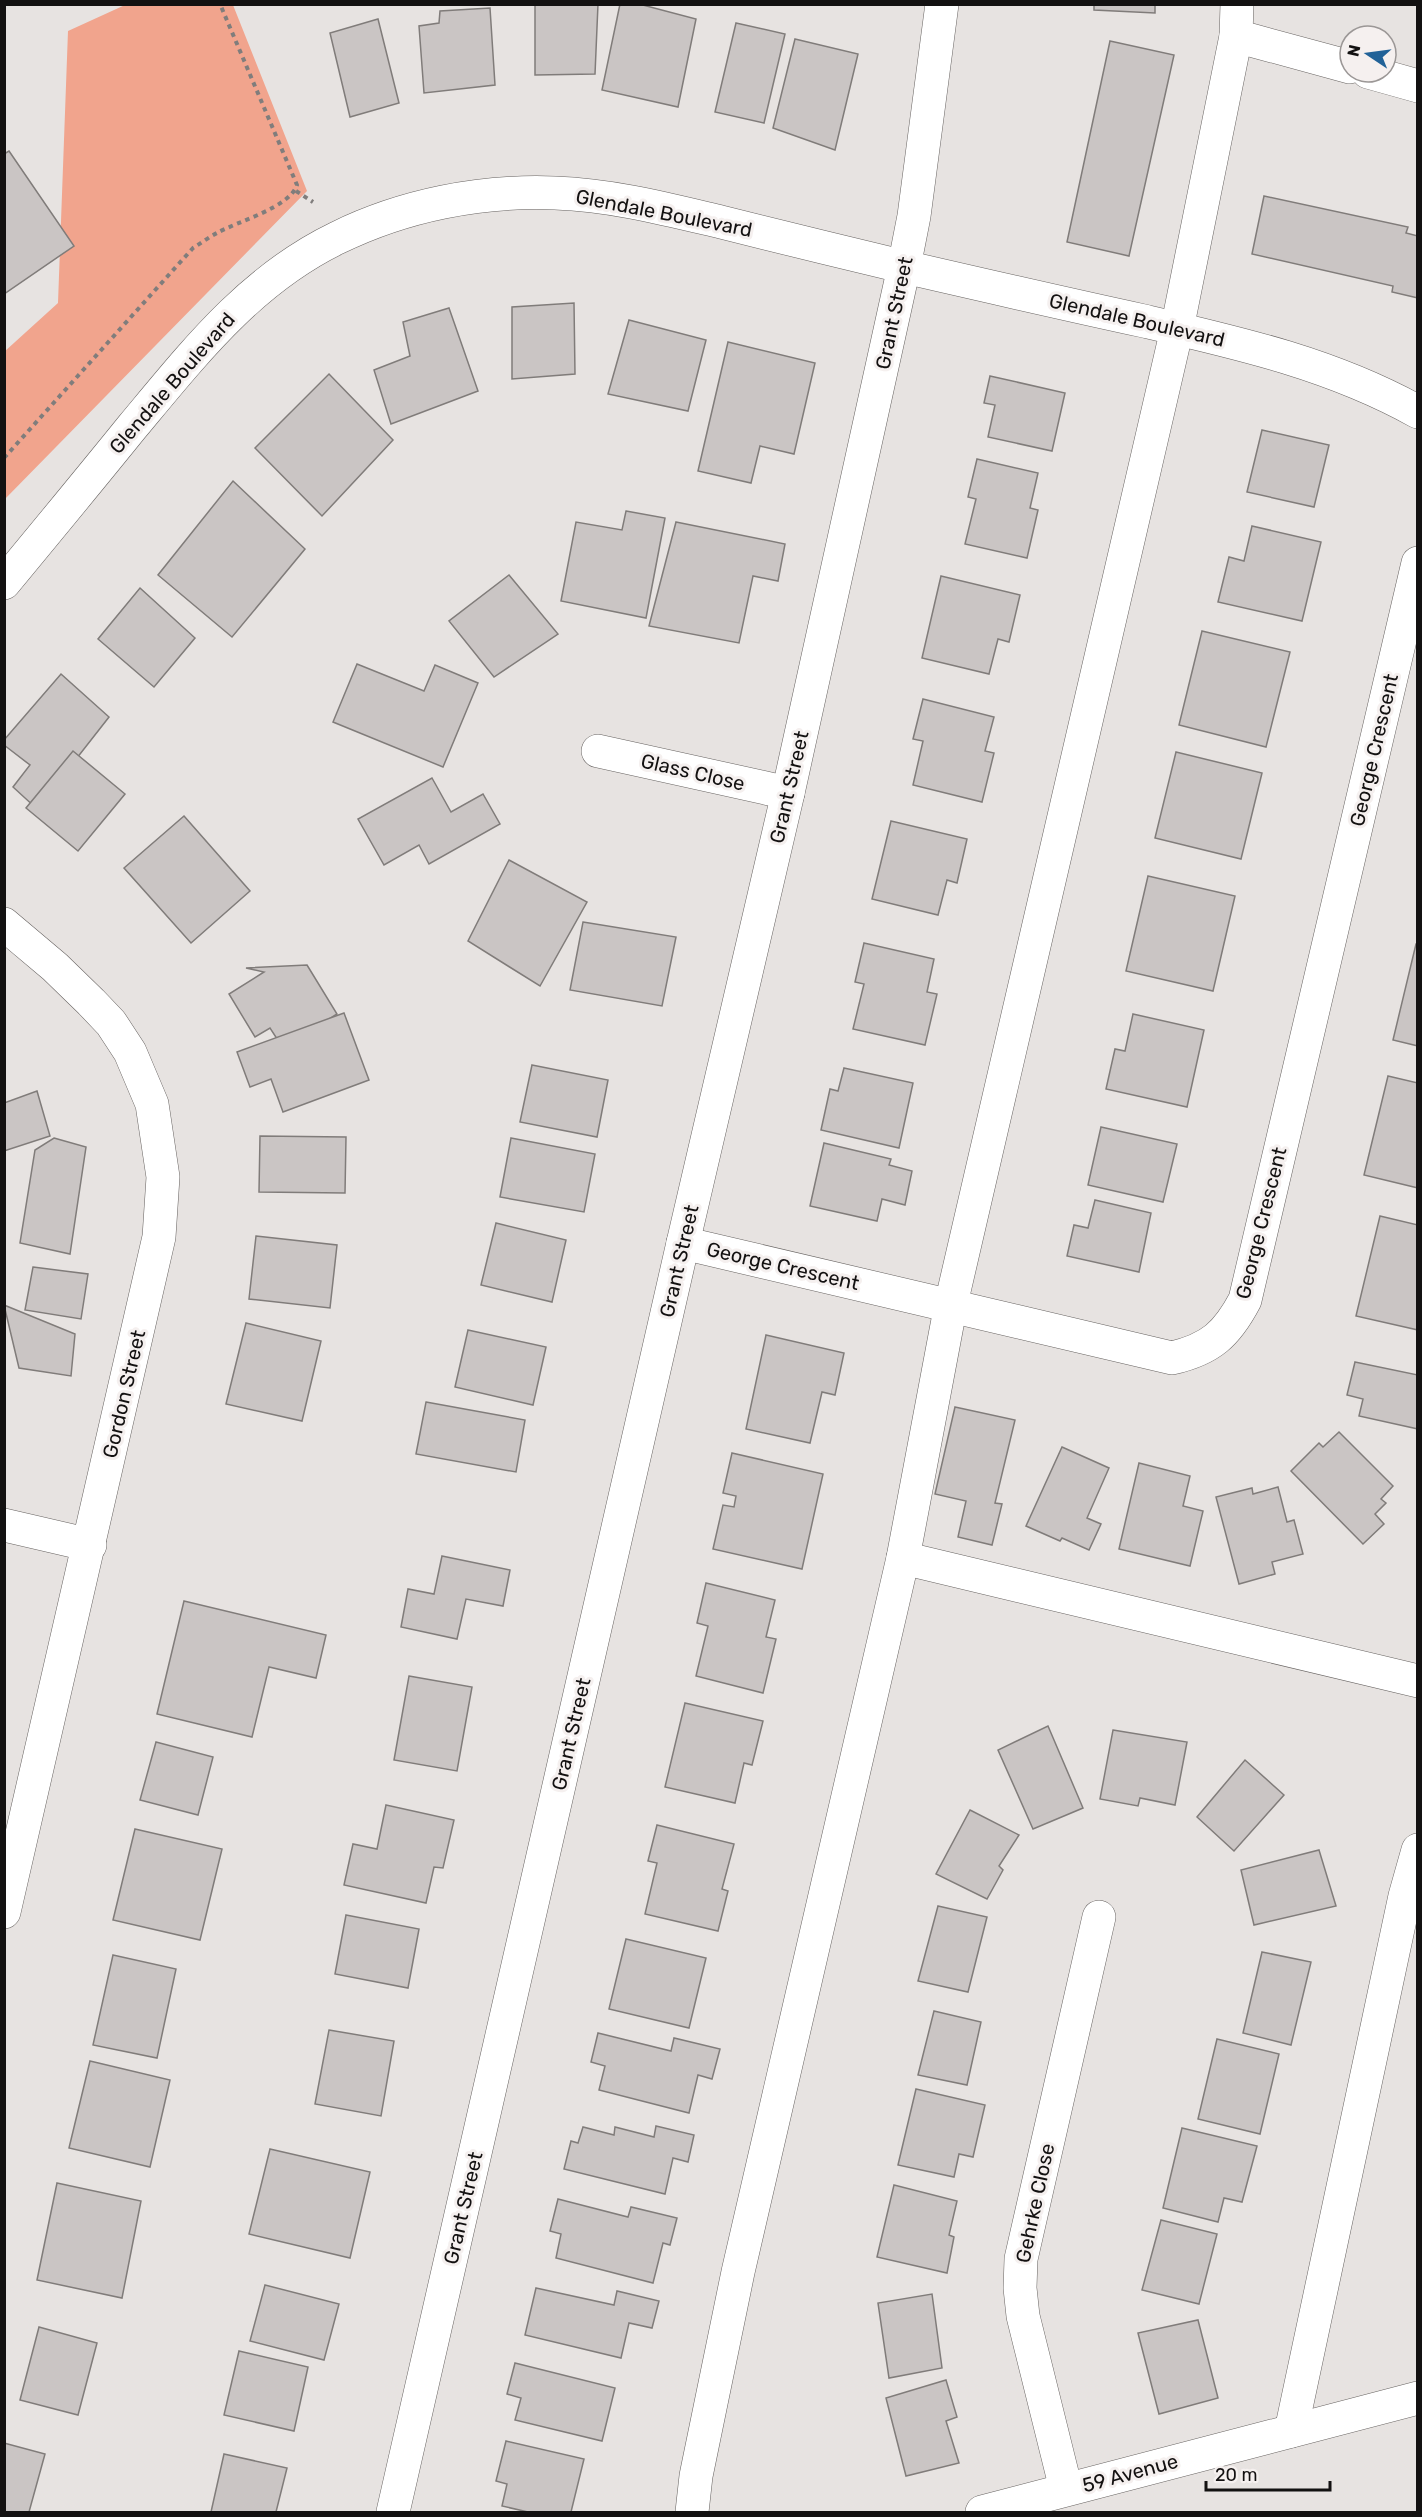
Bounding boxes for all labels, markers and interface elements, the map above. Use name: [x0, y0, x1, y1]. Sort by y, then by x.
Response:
north arrow: [1338, 24, 1398, 84]
text: N: [1343, 43, 1364, 58]
street label: Glendale Boulevard: [574, 184, 754, 242]
street label: Grant Street: [870, 254, 918, 372]
street label: Glendale Boulevard: [1047, 288, 1227, 352]
street label: Glendale Boulevard: [104, 307, 240, 459]
street label: George Crescent: [1345, 671, 1403, 829]
street label: Grant Street: [764, 728, 814, 846]
street label: Glass Close: [639, 748, 747, 796]
street label: George Crescent: [1230, 1144, 1292, 1302]
street label: Grant Street: [654, 1202, 704, 1320]
street label: George Crescent: [704, 1237, 862, 1295]
street label: Gordon Street: [98, 1327, 150, 1460]
street label: Grant Street: [546, 1675, 596, 1793]
street label: Gehrke Close: [1011, 2141, 1059, 2265]
street label: Grant Street: [438, 2149, 488, 2267]
street label: 59 Avenue: [1079, 2449, 1181, 2497]
scale bar: [1206, 2454, 1330, 2492]
text: 20 m: [1215, 2464, 1257, 2486]

